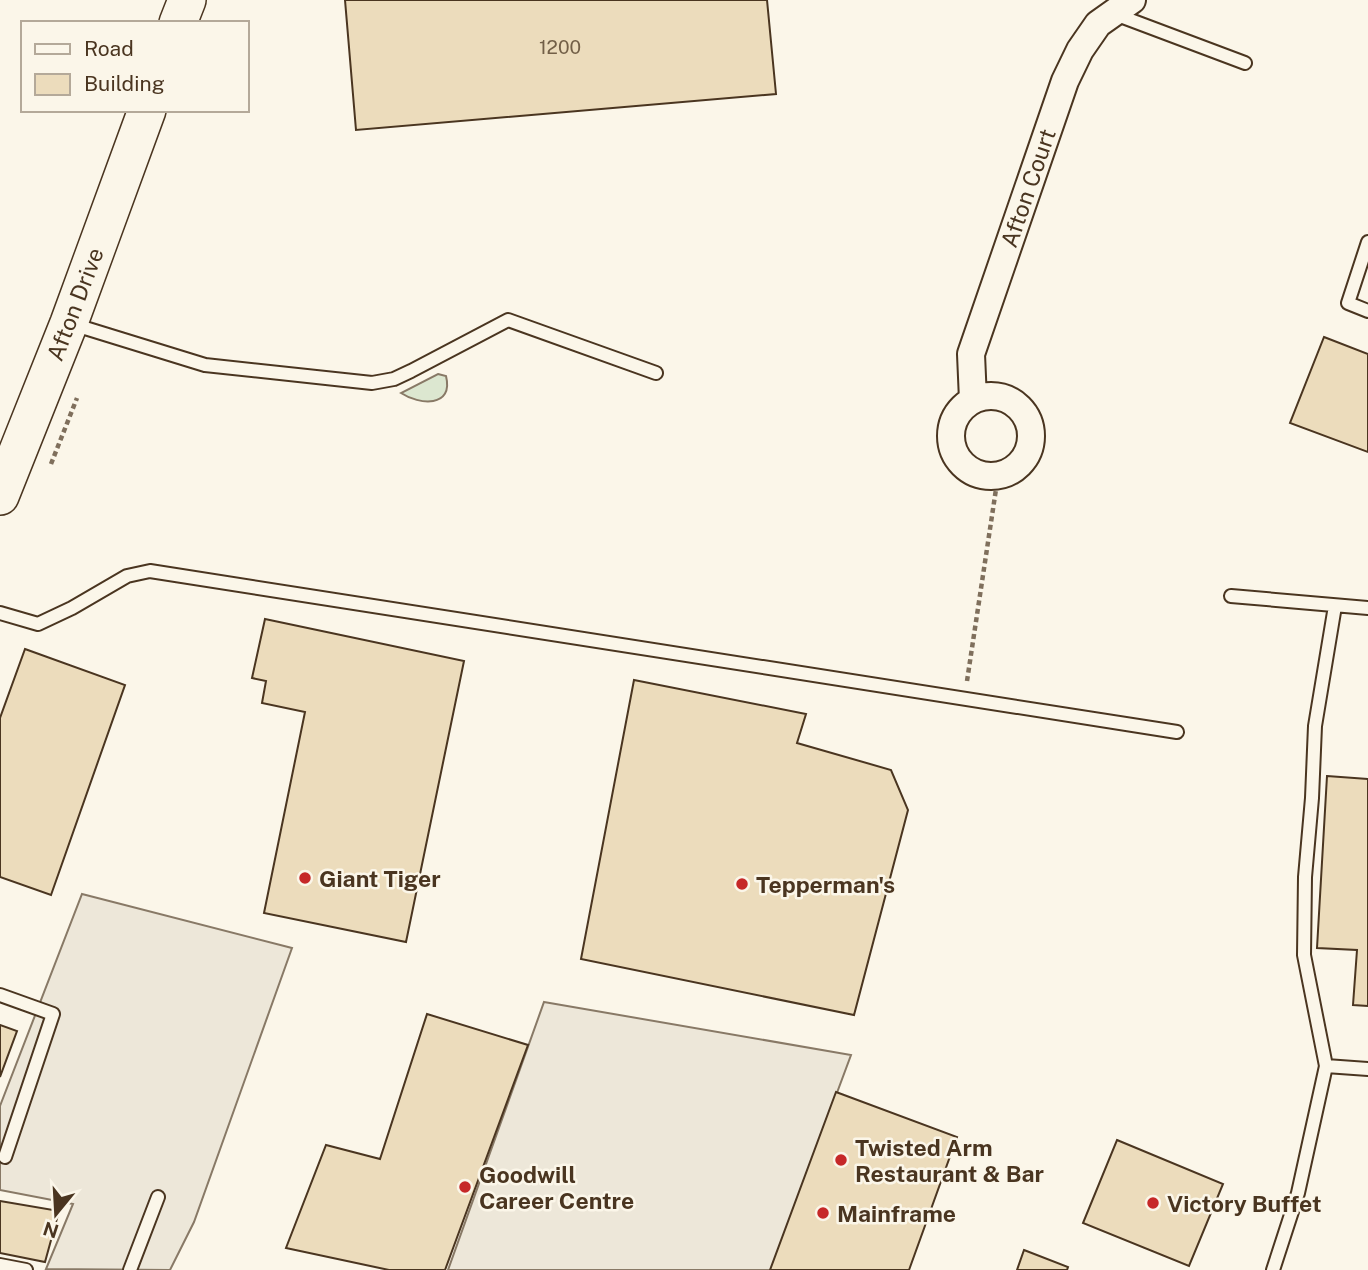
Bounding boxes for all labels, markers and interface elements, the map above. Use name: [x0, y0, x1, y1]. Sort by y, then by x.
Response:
legend: [21, 21, 248, 112]
text: Road: [84, 36, 134, 61]
house number: 1200: [539, 36, 581, 58]
text: Building: [84, 71, 165, 96]
street label: Afton Court: [995, 125, 1061, 251]
street label: Afton Drive: [41, 244, 109, 364]
place label: Giant Tiger: [319, 865, 441, 892]
marker: Giant Tiger: [297, 870, 313, 886]
place label: Tepperman's: [756, 871, 895, 898]
marker: Tepperman's: [734, 876, 750, 892]
place label: Twisted Arm Restaurant & Bar: [855, 1134, 1044, 1187]
marker: Twisted Arm Restaurant & Bar: [833, 1152, 849, 1168]
place label: Goodwill Career Centre: [479, 1161, 634, 1214]
north arrow: [21, 1179, 91, 1249]
marker: Goodwill Career Centre: [457, 1179, 473, 1195]
place label: Victory Buffet: [1167, 1190, 1322, 1217]
marker: Victory Buffet: [1145, 1195, 1161, 1211]
place label: Mainframe: [837, 1200, 956, 1227]
marker: Mainframe: [815, 1205, 831, 1221]
text: N: [40, 1217, 61, 1243]

